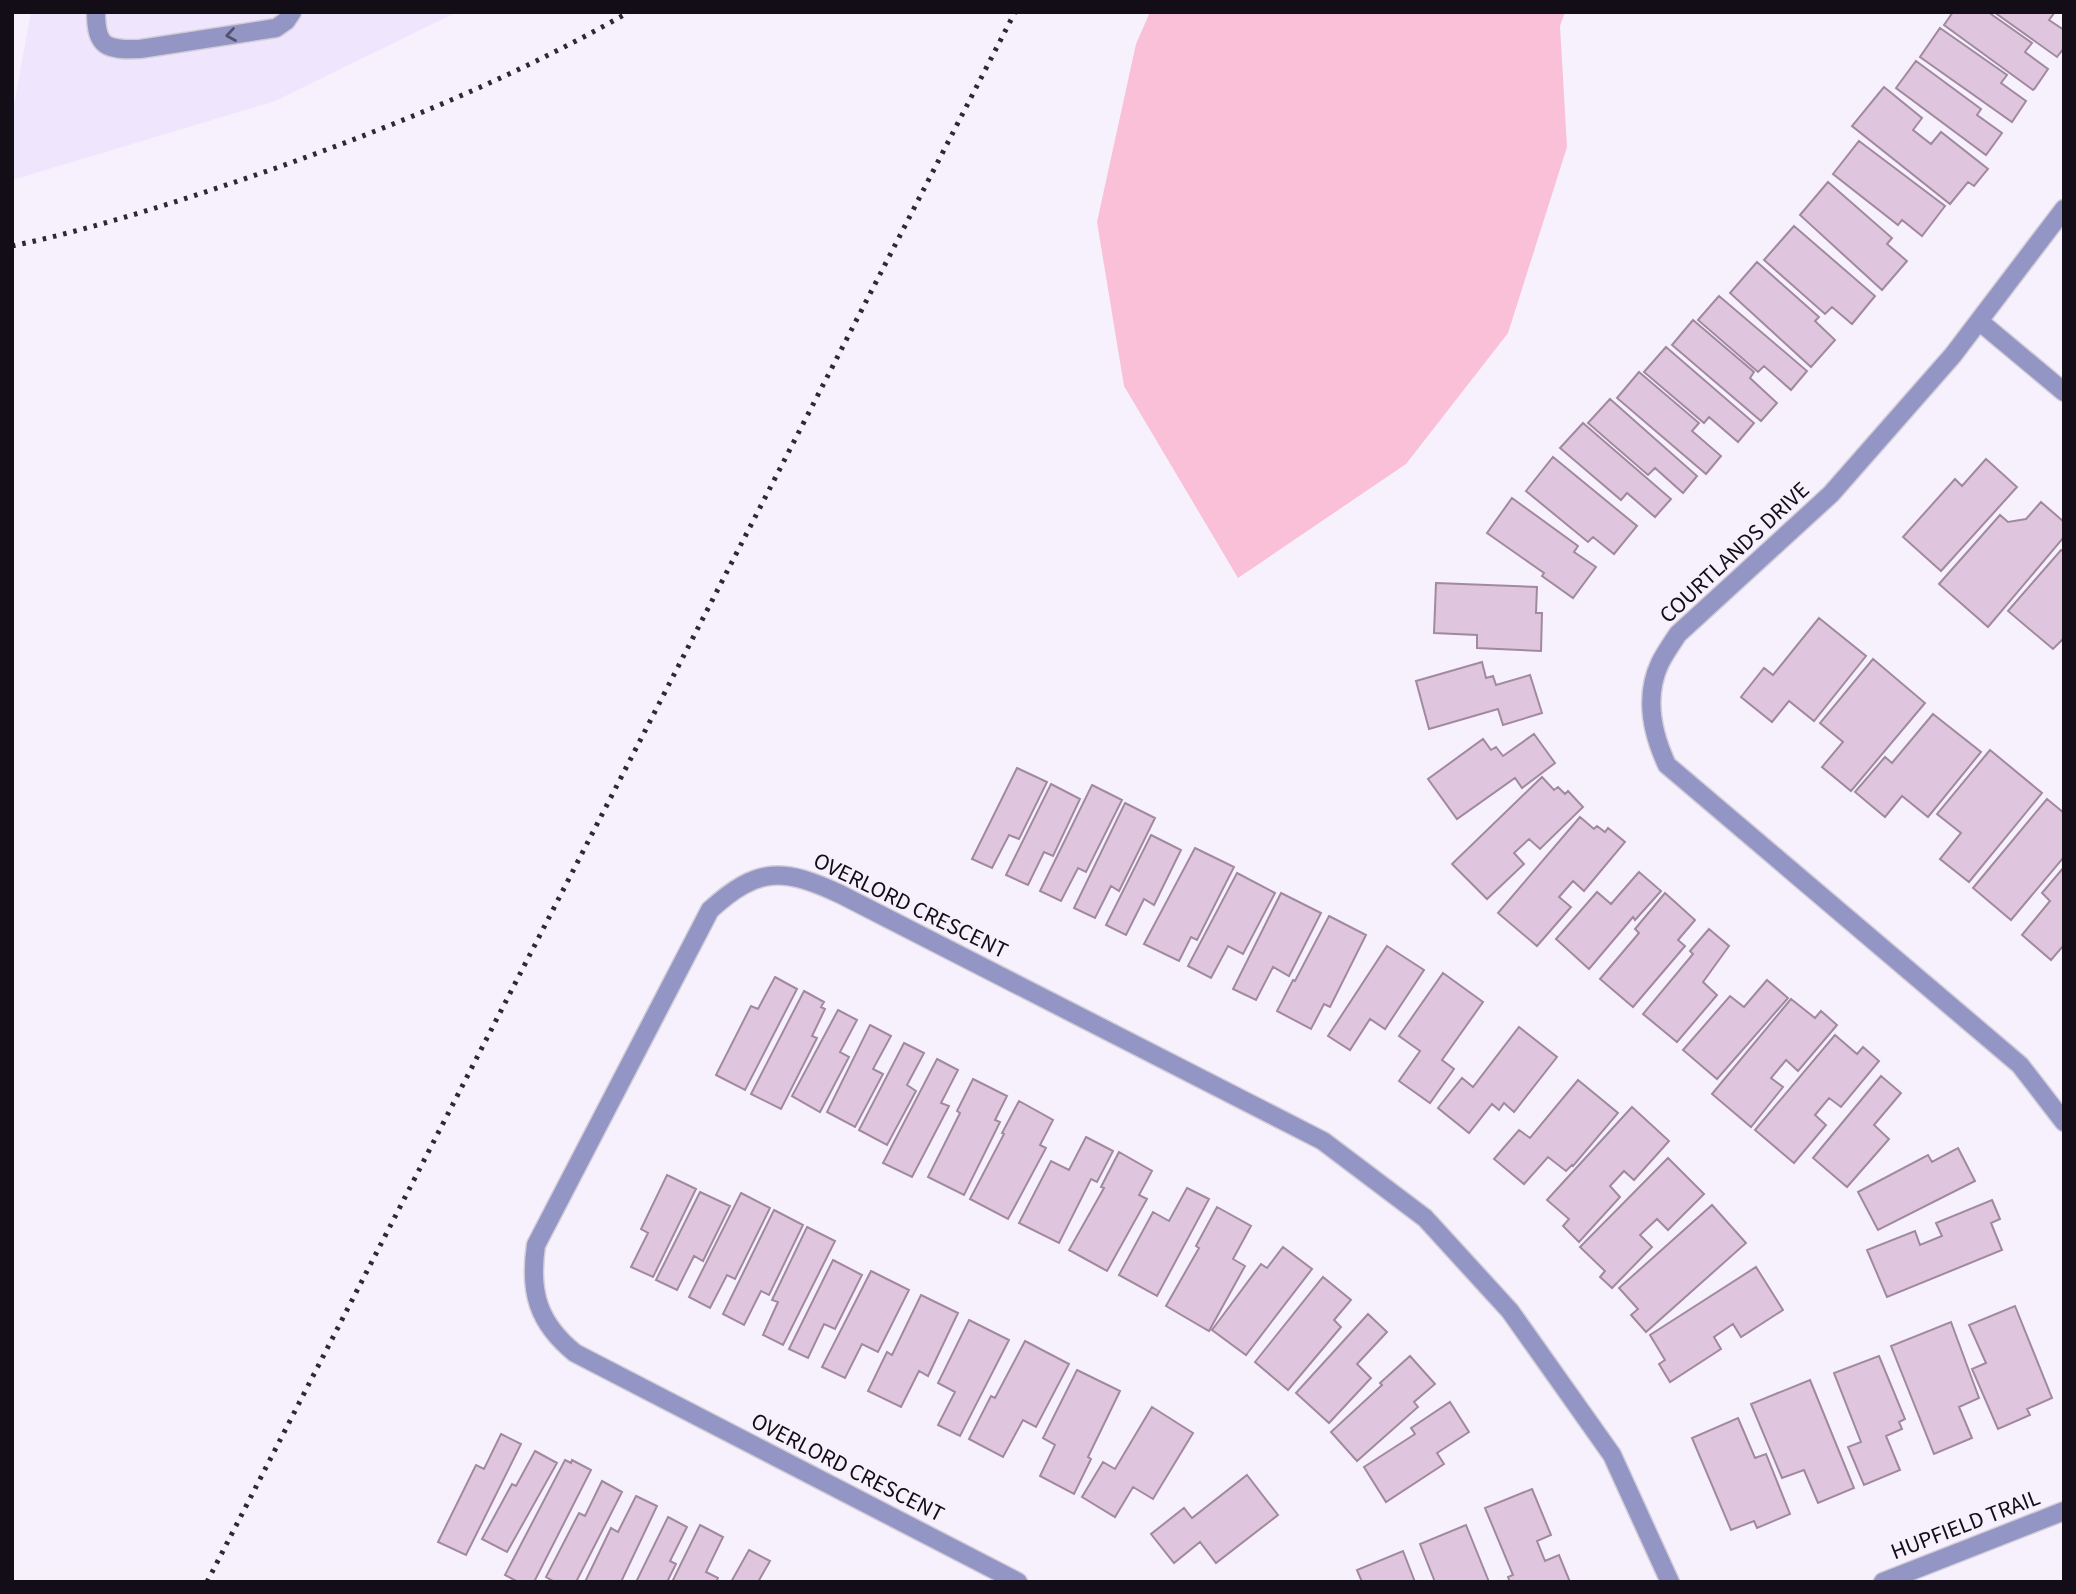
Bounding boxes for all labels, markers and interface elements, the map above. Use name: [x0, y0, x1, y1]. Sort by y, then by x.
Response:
one-way arrow: [225, 27, 237, 42]
street label: COURTLANDS DRIVE: [1652, 474, 1817, 631]
street label: OVERLORD CRESCENT: [808, 844, 1014, 967]
street label: OVERLORD CRESCENT: [745, 1404, 950, 1530]
street label: HUPFIELD TRAIL: [1886, 1481, 2045, 1568]

